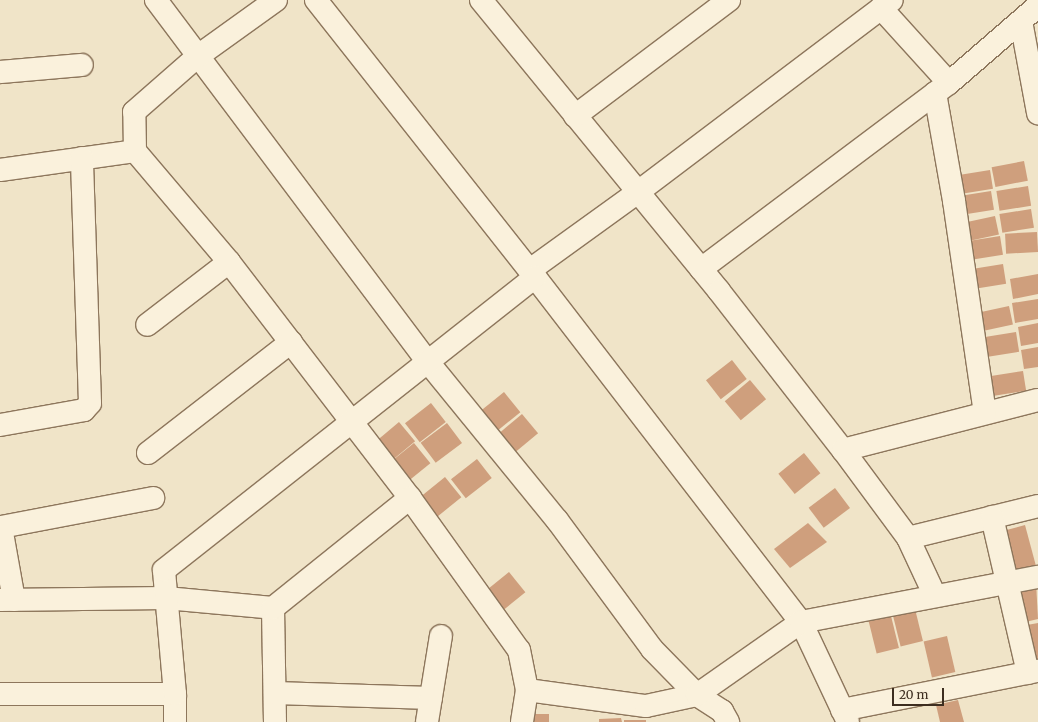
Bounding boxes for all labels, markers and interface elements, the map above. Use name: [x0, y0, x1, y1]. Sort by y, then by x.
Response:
scale bar: [894, 680, 946, 706]
text: 20 m: [899, 687, 928, 702]

